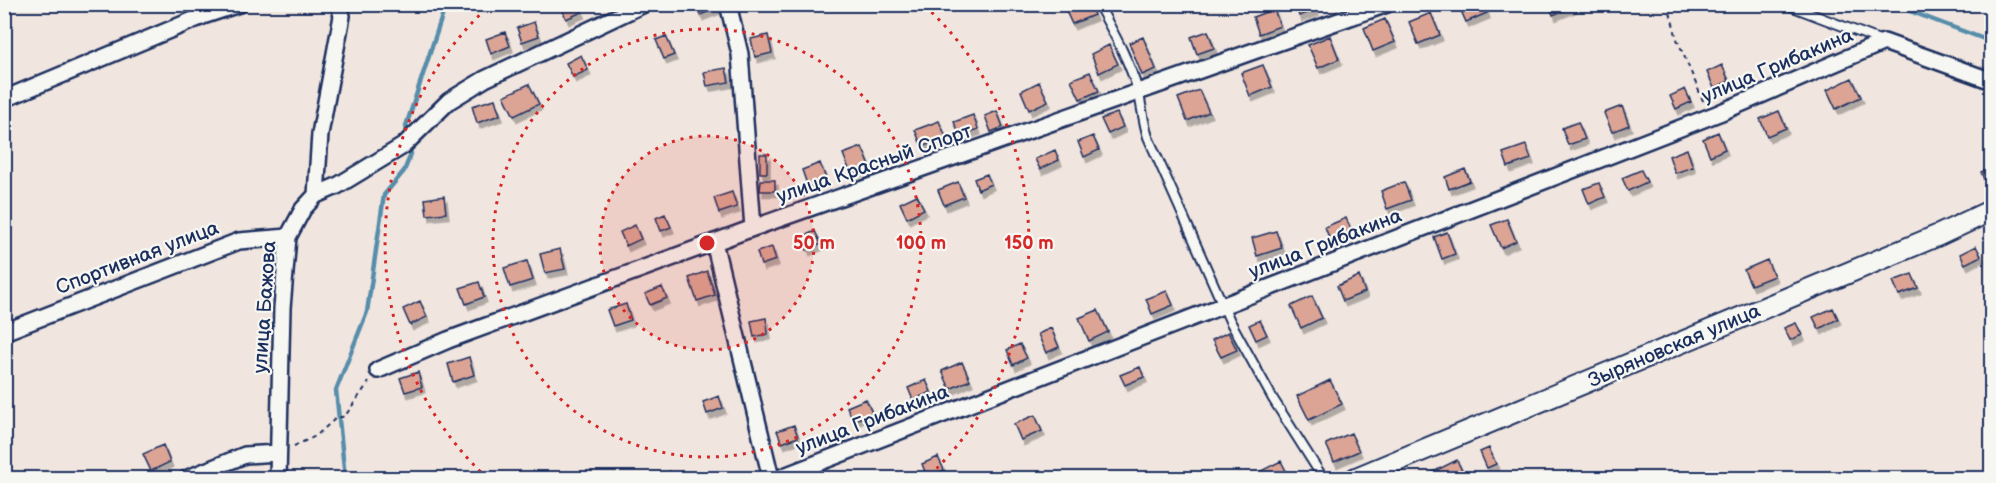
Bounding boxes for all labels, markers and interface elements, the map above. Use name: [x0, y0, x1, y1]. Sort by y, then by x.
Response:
street label: улица Грибакина: [1698, 23, 1857, 109]
street label: улица Красный Спорт: [774, 119, 976, 209]
street label: улица Грибакина: [1245, 204, 1405, 284]
street label: Спортивная улица: [53, 216, 222, 300]
centre of rings: [697, 233, 717, 253]
text: 50 m: [793, 233, 835, 254]
text: 100 m: [896, 233, 946, 254]
text: 150 m: [1004, 233, 1054, 254]
street label: улица Бажова: [248, 240, 282, 374]
street label: Зыряновская улица: [1585, 299, 1764, 393]
street label: улица Грибакина: [792, 380, 952, 460]

